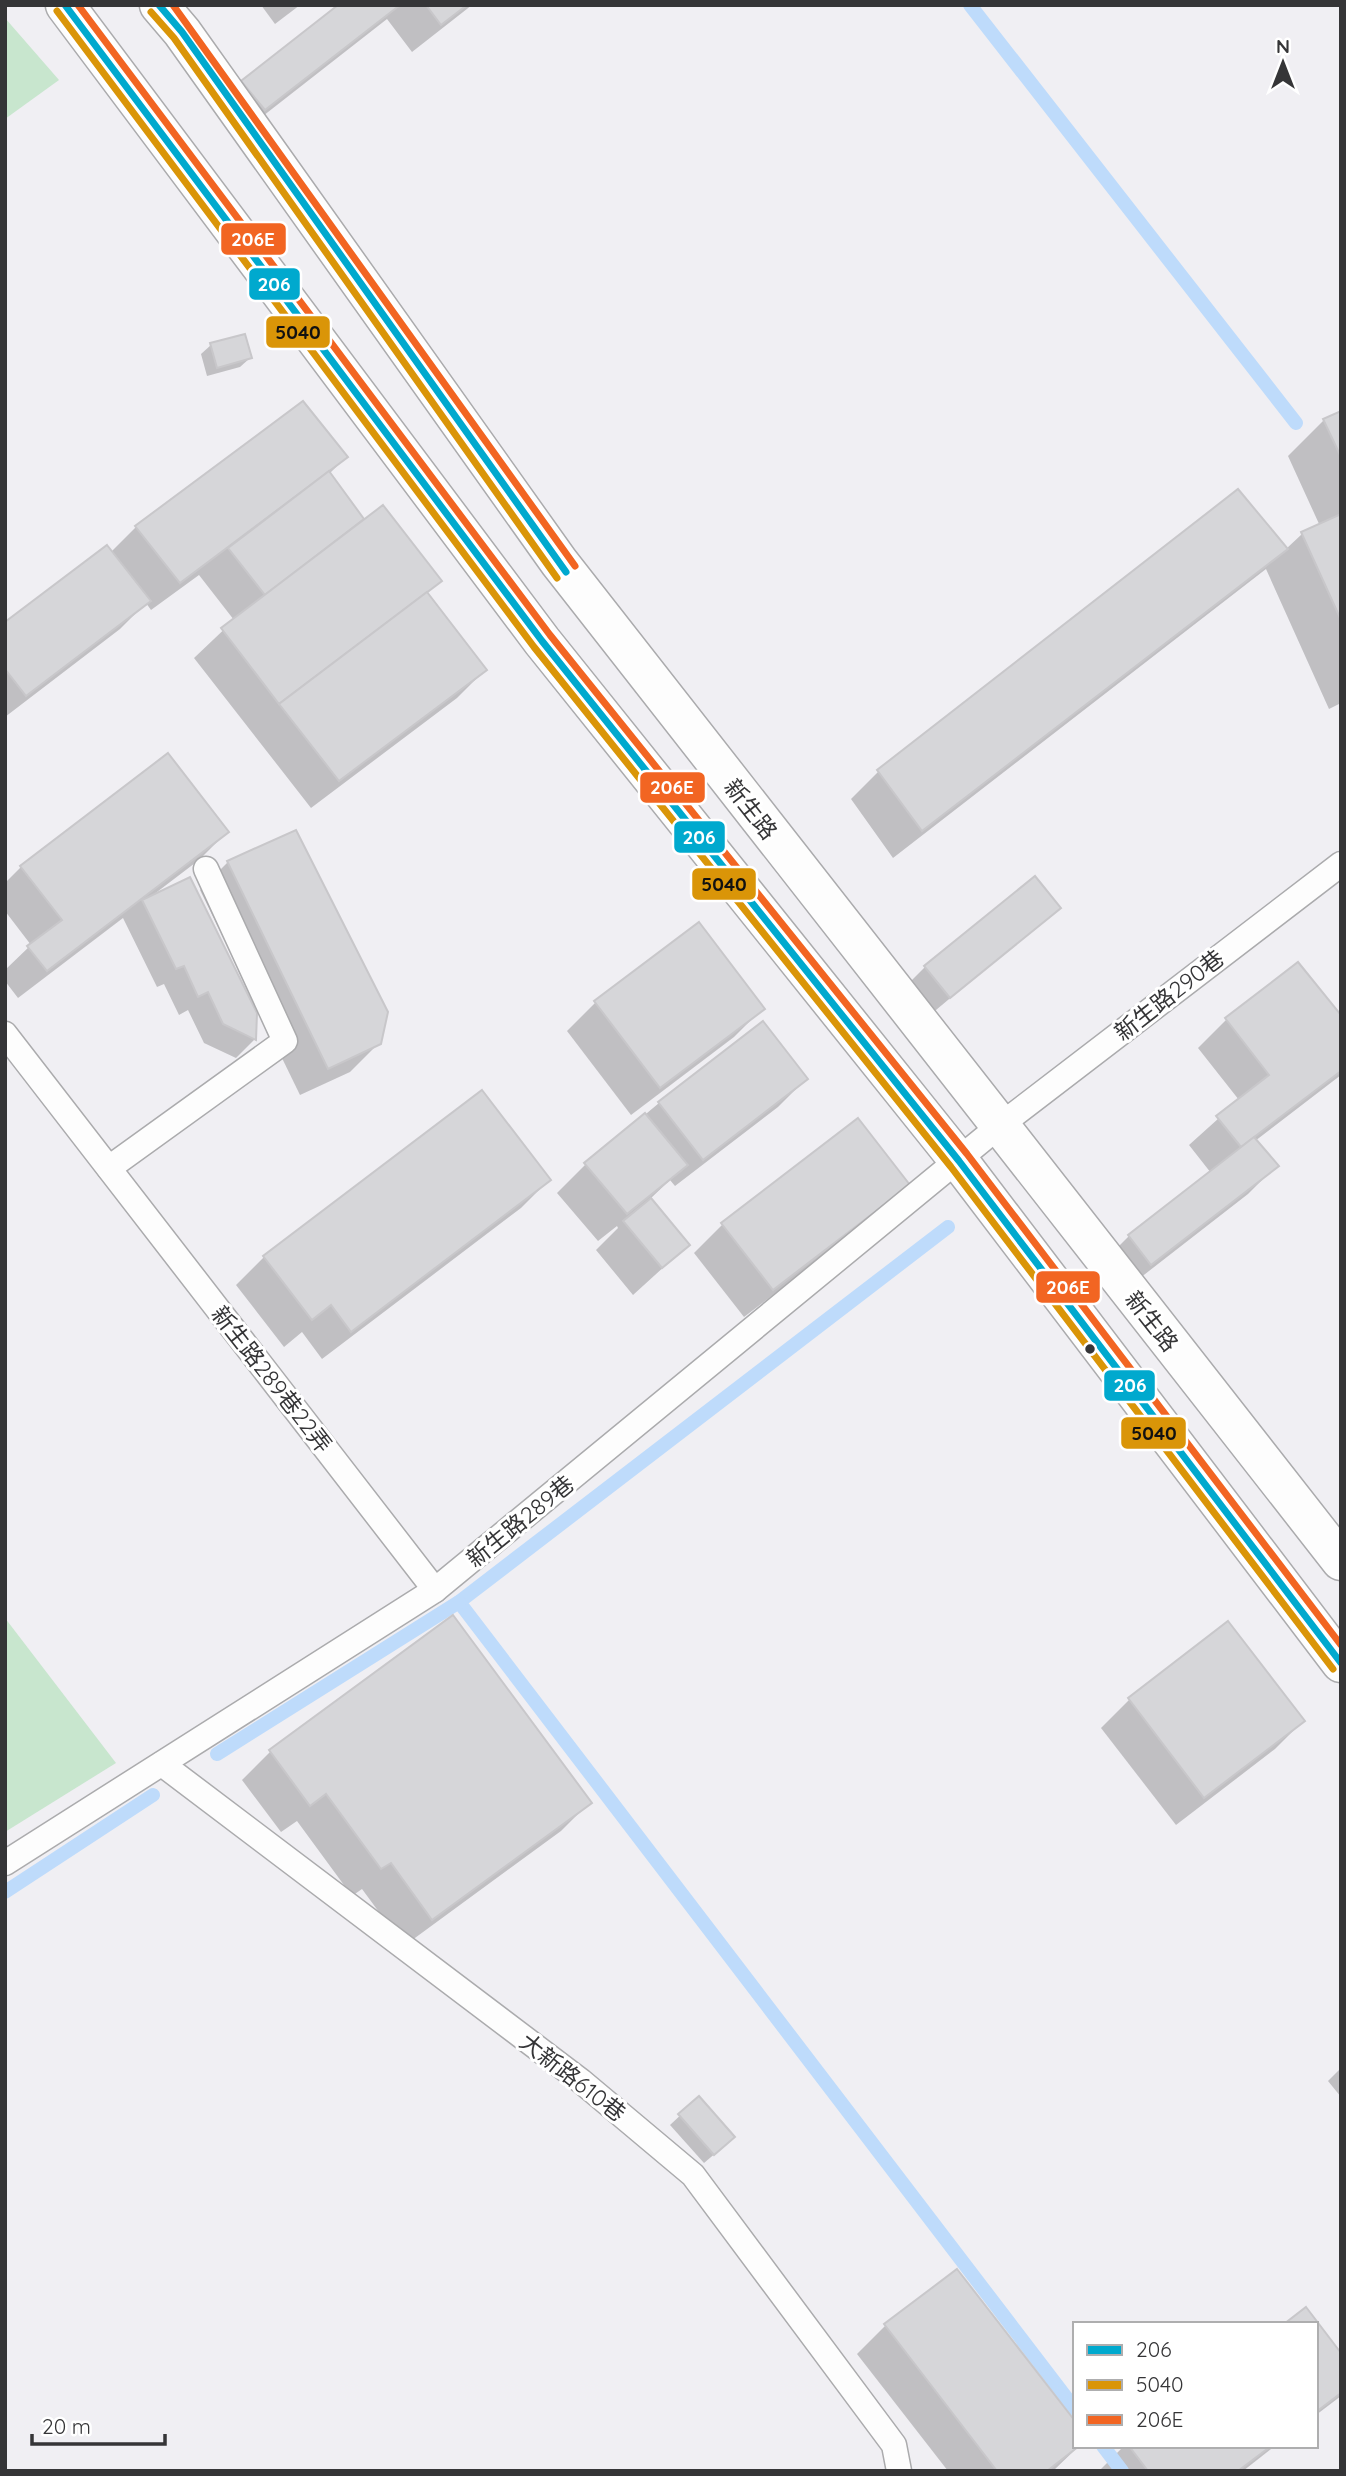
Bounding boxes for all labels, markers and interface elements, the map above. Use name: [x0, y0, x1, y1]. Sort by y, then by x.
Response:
north arrow: [1248, 28, 1318, 98]
text: N: [1276, 34, 1290, 58]
line badge: 206E: [220, 222, 287, 256]
text: 206E: [231, 227, 275, 251]
line badge: 206: [248, 267, 301, 301]
text: 206: [258, 272, 290, 296]
line badge: 5040: [265, 315, 331, 349]
text: 5040: [275, 320, 321, 344]
line badge: 206E: [639, 771, 706, 804]
street label: 新生路: [718, 773, 784, 845]
text: 206E: [650, 775, 694, 799]
line badge: 206: [673, 820, 726, 854]
text: 206: [683, 825, 715, 849]
line badge: 5040: [691, 867, 757, 901]
text: 5040: [701, 872, 747, 896]
street label: 新生路290巷: [1108, 943, 1230, 1047]
line badge: 206E: [1035, 1270, 1101, 1304]
text: 206E: [1046, 1275, 1090, 1299]
street label: 新生路: [1119, 1285, 1185, 1357]
street label: 新生路289巷22弄: [206, 1300, 338, 1458]
unlabelled marker: [1083, 1342, 1097, 1356]
line badge: 206: [1103, 1369, 1156, 1402]
text: 206: [1114, 1373, 1146, 1397]
line badge: 5040: [1120, 1416, 1187, 1450]
text: 5040: [1131, 1421, 1177, 1445]
street label: 新生路289巷: [460, 1469, 580, 1573]
street label: 大新路610巷: [514, 2027, 632, 2127]
legend: [1073, 2322, 1318, 2448]
text: 206: [1136, 2336, 1171, 2362]
text: 5040: [1136, 2371, 1184, 2397]
scale bar: [32, 2402, 164, 2446]
text: 206E: [1136, 2406, 1183, 2432]
text: 20 m: [42, 2413, 91, 2439]

